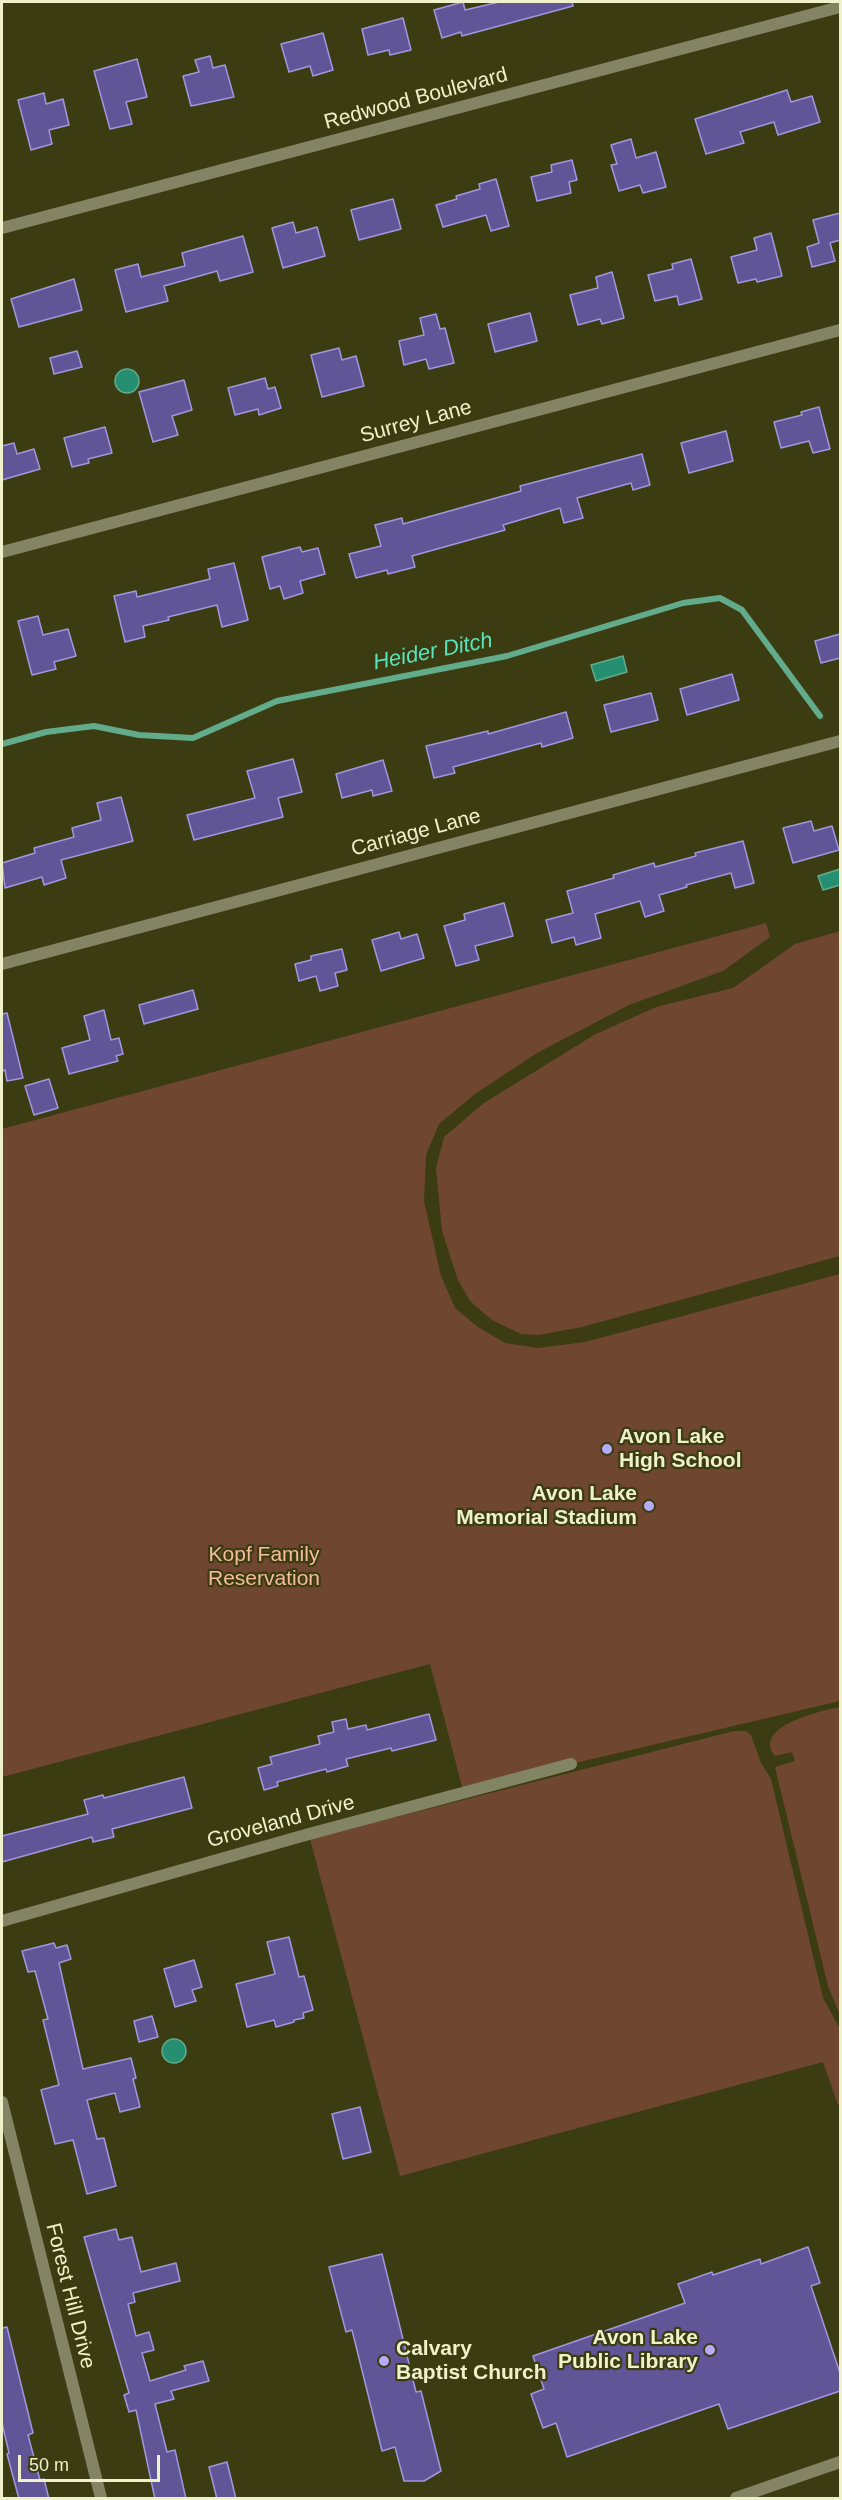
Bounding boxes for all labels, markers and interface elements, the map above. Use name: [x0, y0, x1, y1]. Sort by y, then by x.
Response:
street label: Redwood Boulevard: [321, 62, 511, 136]
street label: Surrey Lane: [357, 395, 475, 449]
water label: Heider Ditch: [371, 627, 495, 677]
street label: Carriage Lane: [348, 804, 484, 862]
place label: Avon Lake High School: [619, 1424, 741, 1474]
marker: Avon Lake High School: [600, 1442, 614, 1456]
place label: Avon Lake Memorial Stadium: [456, 1481, 637, 1531]
marker: Avon Lake Memorial Stadium: [642, 1499, 656, 1513]
park label: Kopf Family Reservation: [208, 1542, 320, 1592]
street label: Groveland Drive: [204, 1790, 358, 1854]
street label: Forest Hill Drive: [40, 2220, 100, 2372]
place label: Avon Lake Public Library: [558, 2325, 698, 2375]
place label: Calvary Baptist Church: [396, 2336, 547, 2386]
marker: Avon Lake Public Library: [703, 2343, 717, 2357]
marker: Calvary Baptist Church: [377, 2354, 391, 2368]
scale bar: [21, 2443, 164, 2481]
text: 50 m: [29, 2455, 69, 2475]

